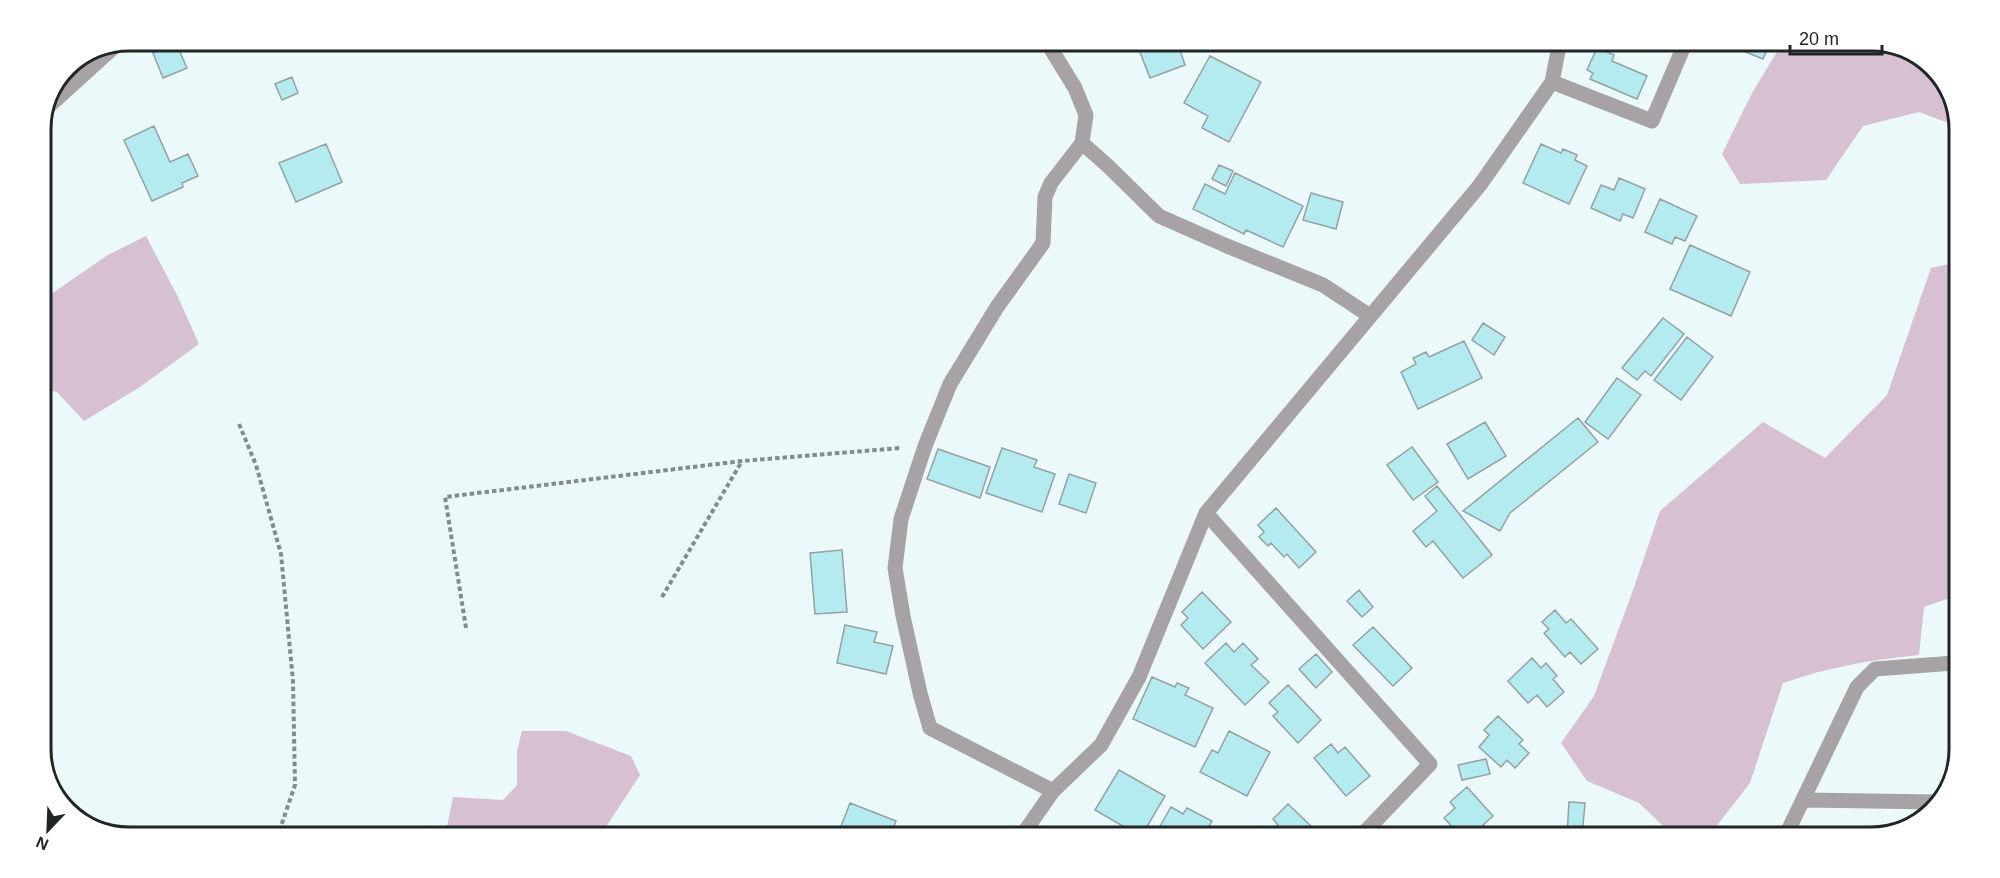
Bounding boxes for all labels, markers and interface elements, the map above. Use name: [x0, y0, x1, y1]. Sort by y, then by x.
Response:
scale bar: [1790, 18, 1882, 56]
text: 20 m: [1799, 29, 1839, 49]
north arrow: [18, 800, 78, 860]
text: N: [34, 833, 51, 853]

